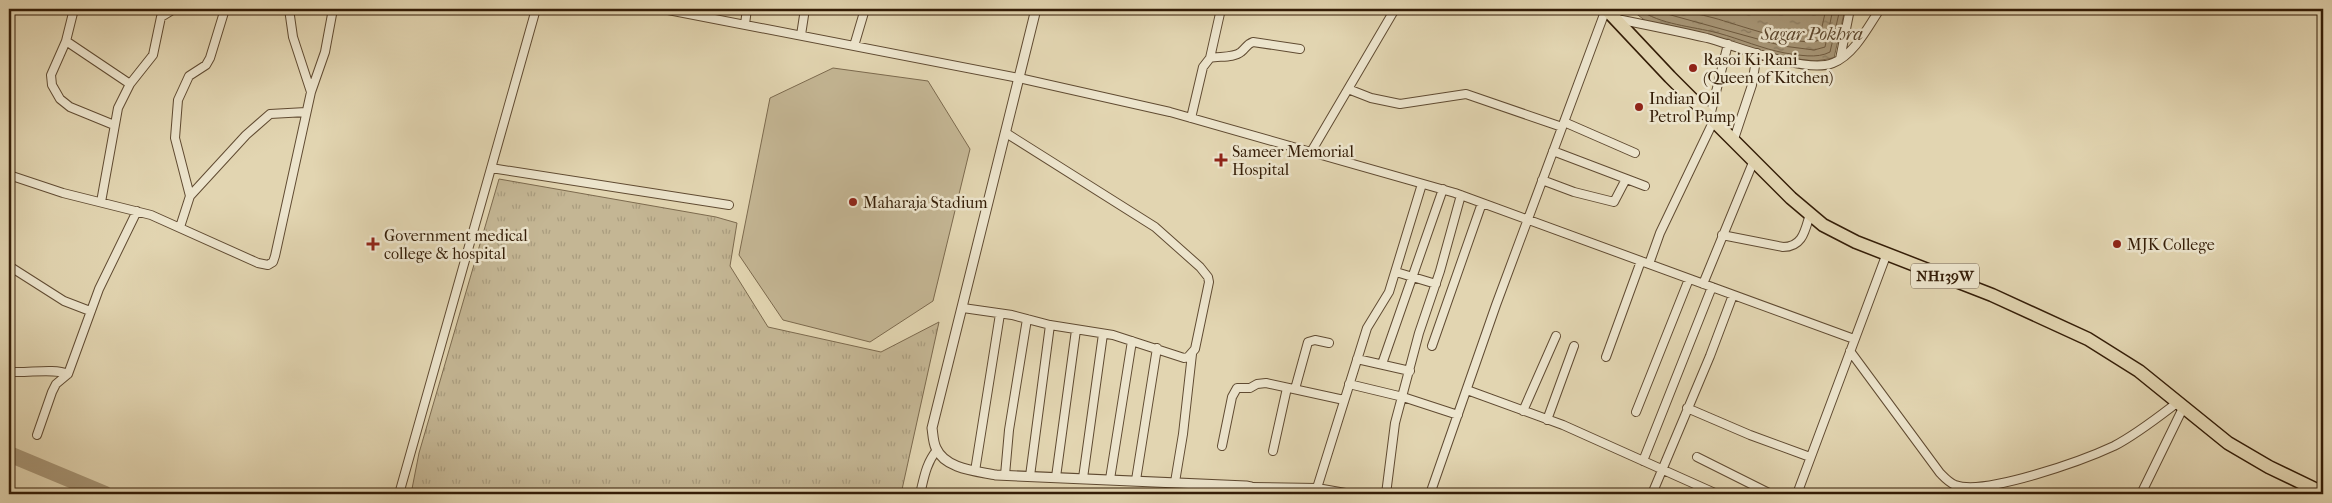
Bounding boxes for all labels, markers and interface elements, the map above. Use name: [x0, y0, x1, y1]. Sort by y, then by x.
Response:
water label: Sagar Pokhra: [1760, 24, 1863, 45]
place label: Rasoi Ki Rani (Queen of Kitchen): [1703, 50, 1834, 87]
marker: Rasoi Ki Rani (Queen of Kitchen): [1687, 62, 1699, 74]
place label: Indian Oil Petrol Pump: [1649, 89, 1735, 126]
marker: Indian Oil Petrol Pump: [1633, 101, 1645, 113]
place label: Sameer Memorial Hospital: [1232, 142, 1354, 179]
marker: Sameer Memorial Hospital: [1214, 153, 1228, 167]
place label: Maharaja Stadium: [863, 193, 988, 212]
marker: Maharaja Stadium: [847, 196, 859, 208]
place label: Government medical college & hospital: [384, 226, 528, 263]
place label: MJK College: [2127, 235, 2215, 254]
marker: Government medical college & hospital: [366, 237, 380, 251]
marker: MJK College: [2111, 238, 2123, 250]
road number: NH139W: [1911, 264, 1979, 288]

